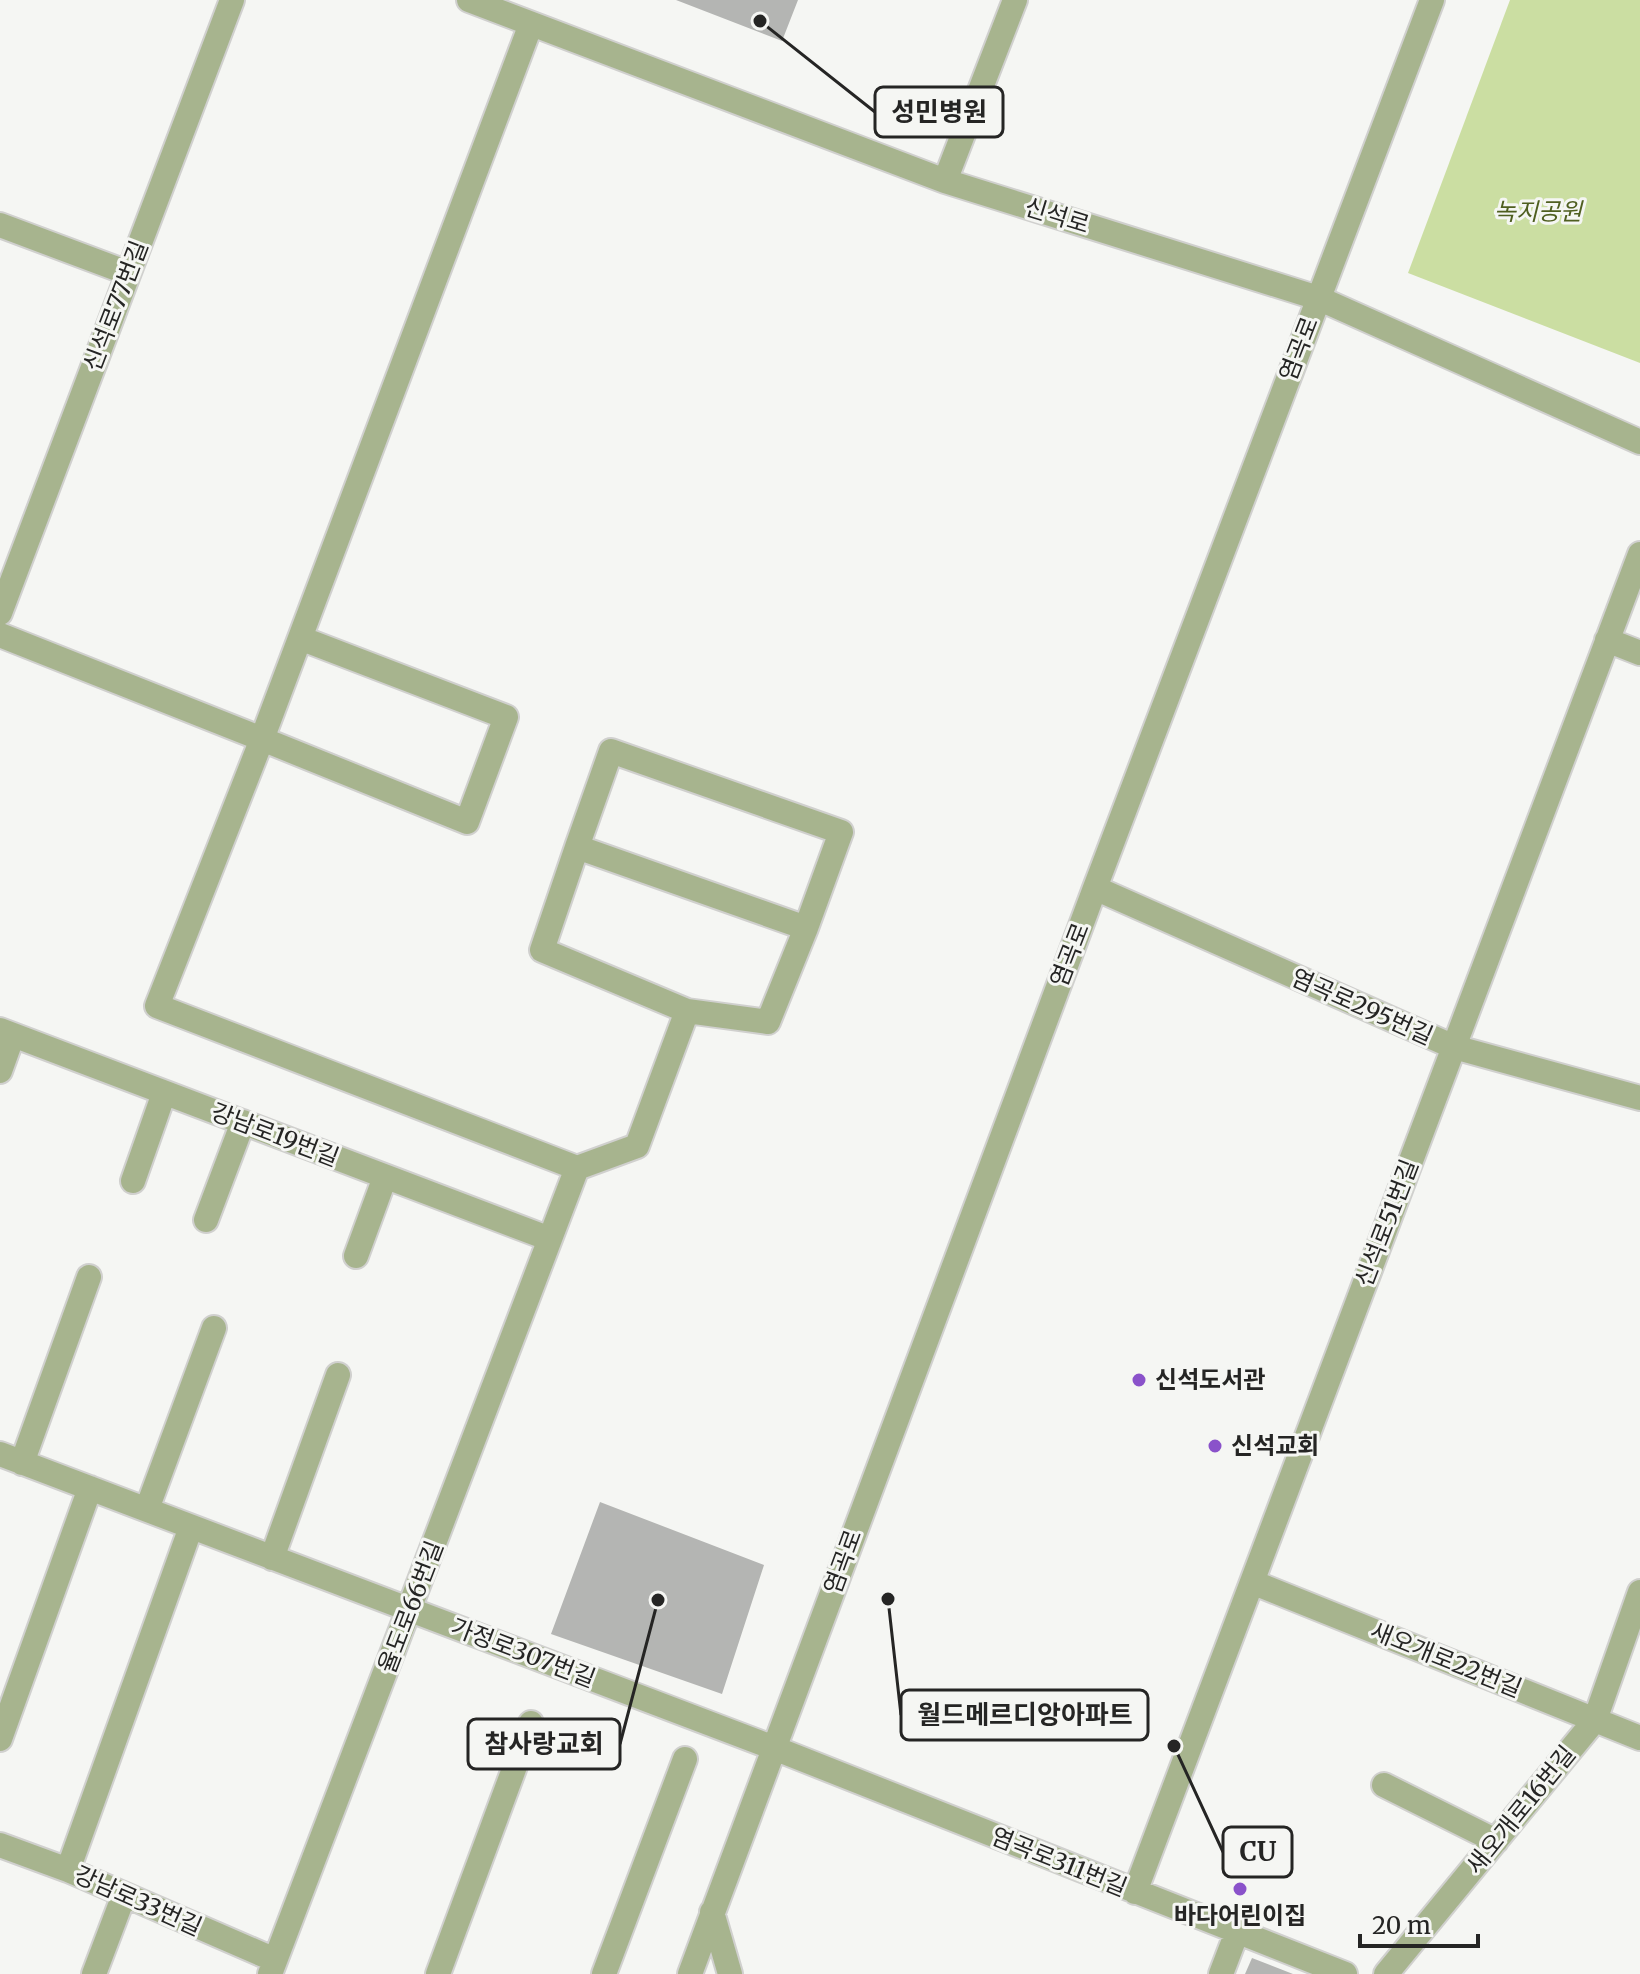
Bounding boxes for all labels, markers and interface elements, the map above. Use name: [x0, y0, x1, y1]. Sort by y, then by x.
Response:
callout: 성민병원: [875, 87, 1003, 137]
text: 성민병원: [891, 95, 987, 128]
street label: 신석로: [1021, 191, 1093, 240]
park label: 녹지공원: [1494, 196, 1584, 227]
street label: 신석로77번길: [76, 236, 155, 376]
street label: 염곡로: [1272, 312, 1325, 385]
street label: 염곡로: [1043, 918, 1096, 991]
street label: 염곡로295번길: [1286, 961, 1438, 1052]
street label: 강남로19번길: [207, 1096, 344, 1173]
street label: 신석로51번길: [1348, 1155, 1425, 1291]
place label: 신석도서관: [1155, 1364, 1265, 1395]
marker: 신석도서관: [1130, 1371, 1148, 1389]
place label: 신석교회: [1231, 1430, 1319, 1461]
marker: 신석교회: [1206, 1437, 1224, 1455]
street label: 염곡로: [817, 1525, 868, 1598]
street label: 율도로66번길: [371, 1536, 450, 1677]
street label: 가정로307번길: [446, 1611, 600, 1694]
street label: 새오개로22번길: [1366, 1615, 1526, 1704]
callout: 월드메르디앙아파트: [901, 1690, 1148, 1740]
text: 월드메르디앙아파트: [917, 1698, 1133, 1731]
callout: 참사랑교회: [468, 1719, 620, 1769]
text: 참사랑교회: [484, 1727, 604, 1760]
street label: 새오개로16번길: [1459, 1739, 1582, 1880]
street label: 염곡로311번길: [987, 1820, 1132, 1903]
callout: CU: [1223, 1827, 1292, 1877]
text: CU: [1240, 1835, 1277, 1868]
street label: 강남로33번길: [69, 1859, 207, 1943]
marker: 바다어린이집: [1231, 1880, 1249, 1898]
scale bar: [1360, 1898, 1478, 1948]
place label: 바다어린이집: [1174, 1900, 1306, 1931]
text: 20 m: [1372, 1910, 1431, 1941]

